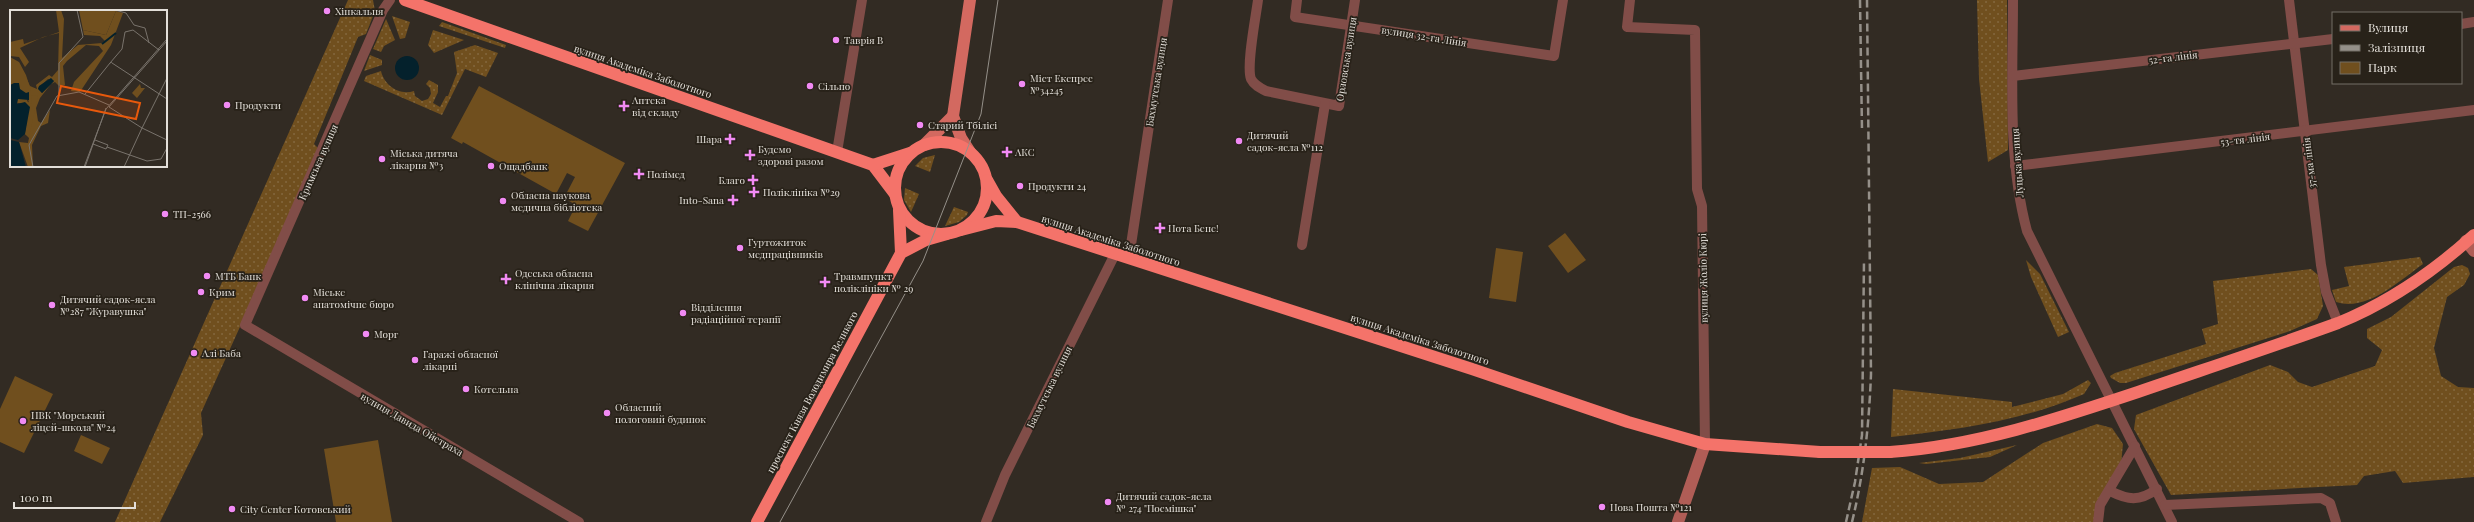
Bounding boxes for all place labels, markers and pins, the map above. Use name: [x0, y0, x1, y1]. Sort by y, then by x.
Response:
place label: Хінкальня: [335, 4, 384, 18]
marker: Хінкальня: [322, 6, 332, 16]
place label: Таврія В: [844, 33, 883, 47]
marker: Таврія В: [831, 35, 841, 45]
place label: Міст Експрес №34245: [1030, 71, 1093, 97]
place label: Сільпо: [818, 79, 851, 93]
marker: Міст Експрес №34245: [1017, 79, 1027, 89]
marker: Сільпо: [805, 81, 815, 91]
place label: Аптека від складу: [631, 93, 680, 119]
place label: Продукти: [235, 98, 281, 112]
marker: Продукти: [222, 100, 232, 110]
marker: Аптека від складу: [619, 101, 629, 111]
place label: Старий Тбілісі: [928, 118, 997, 132]
marker: Старий Тбілісі: [915, 120, 925, 130]
place label: Дитячий садок-ясла №112: [1247, 128, 1323, 154]
place label: Шара: [696, 132, 722, 146]
marker: Шара: [725, 134, 735, 144]
marker: Дитячий садок-ясла №112: [1234, 136, 1244, 146]
place label: Будемо здорові разом: [758, 142, 824, 168]
place label: АКС: [1014, 145, 1035, 159]
place label: Міська дитяча лікарня №3: [390, 146, 458, 172]
marker: АКС: [1002, 147, 1012, 157]
marker: Будемо здорові разом: [745, 150, 755, 160]
marker: Міська дитяча лікарня №3: [377, 154, 387, 164]
place label: Ощадбанк: [499, 159, 548, 173]
marker: Ощадбанк: [486, 161, 496, 171]
place label: Полімед: [647, 167, 686, 181]
marker: Полімед: [634, 169, 644, 179]
place label: Благо: [718, 173, 746, 187]
marker: Благо: [748, 175, 758, 185]
place label: Продукти 24: [1028, 179, 1086, 193]
marker: Продукти 24: [1015, 181, 1025, 191]
place label: Поліклініка №29: [763, 185, 840, 199]
marker: Поліклініка №29: [748, 186, 760, 198]
place label: Обласна наукова медична бібліотека: [511, 188, 602, 214]
place label: Into-Sana: [679, 193, 724, 207]
marker: Into-Sana: [727, 194, 739, 206]
marker: Обласна наукова медична бібліотека: [498, 196, 508, 206]
place label: ТП-2566: [173, 207, 211, 221]
marker: ТП-2566: [160, 209, 170, 219]
place label: Нота Бене!: [1168, 221, 1219, 235]
marker: Нота Бене!: [1155, 223, 1165, 233]
place label: Гуртожиток медпрацівників: [748, 235, 824, 261]
marker: Гуртожиток медпрацівників: [735, 243, 745, 253]
place label: Одеська обласна клінічна лікарня: [515, 266, 595, 292]
place label: МТБ Банк: [215, 269, 261, 283]
place label: Травмпункт поліклініки № 29: [834, 269, 913, 295]
marker: МТБ Банк: [202, 271, 212, 281]
marker: Одеська обласна клінічна лікарня: [500, 273, 512, 285]
marker: Травмпункт поліклініки № 29: [819, 276, 831, 288]
place label: Крим: [209, 285, 235, 299]
place label: Міське анатомічне бюро: [313, 285, 395, 311]
marker: Крим: [196, 287, 206, 297]
place label: Дитячий садок-ясла №287 "Журавушка": [60, 292, 156, 318]
marker: Міське анатомічне бюро: [300, 293, 310, 303]
marker: Дитячий садок-ясла №287 "Журавушка": [47, 300, 57, 310]
place label: Відділення радіаційної терапії: [691, 300, 782, 326]
marker: Відділення радіаційної терапії: [678, 308, 688, 318]
place label: Морг: [374, 327, 399, 341]
marker: Морг: [361, 329, 371, 339]
place label: Алі Баба: [201, 346, 241, 360]
place label: Гаражі обласної лікарні: [423, 347, 499, 373]
marker: Алі Баба: [189, 348, 199, 358]
marker: Гаражі обласної лікарні: [410, 355, 420, 365]
place label: Котельна: [474, 382, 518, 396]
marker: Котельна: [461, 384, 471, 394]
place label: Обласний пологовий будинок: [615, 400, 706, 426]
place label: НВК "Морський ліцей-школа" №24: [31, 408, 116, 434]
marker: Обласний пологовий будинок: [602, 408, 612, 418]
marker: НВК "Морський ліцей-школа" №24: [18, 416, 28, 426]
place label: Дитячий садок-ясла № 274 "Посмішка": [1116, 489, 1212, 515]
marker: Дитячий садок-ясла № 274 "Посмішка": [1103, 497, 1113, 507]
place label: Нова Пошта №121: [1610, 500, 1692, 514]
place label: City Center Котовський: [240, 502, 351, 516]
marker: Нова Пошта №121: [1597, 502, 1607, 512]
marker: City Center Котовський: [227, 504, 237, 514]

